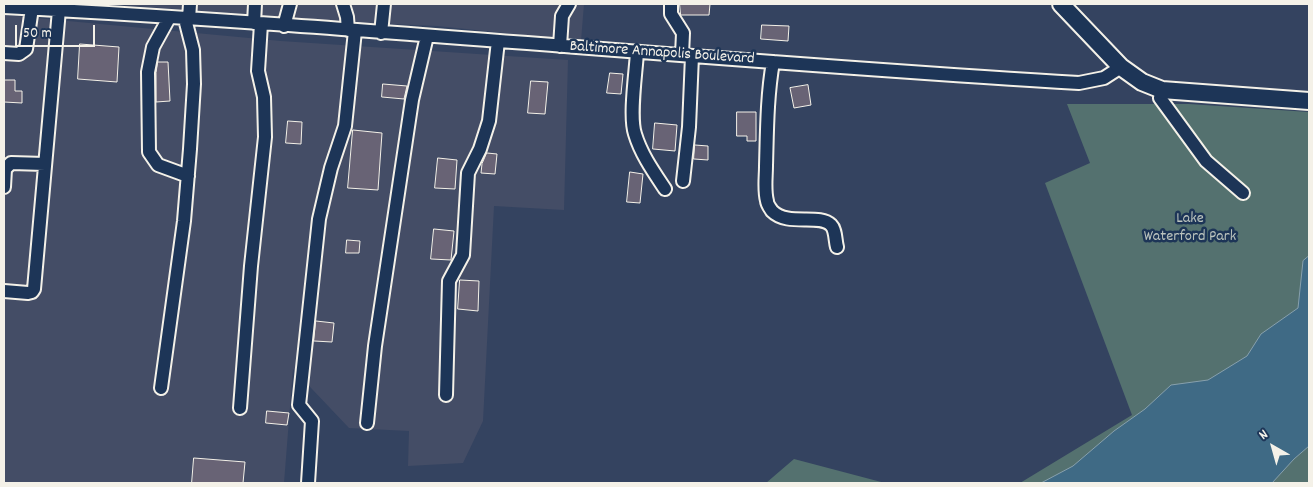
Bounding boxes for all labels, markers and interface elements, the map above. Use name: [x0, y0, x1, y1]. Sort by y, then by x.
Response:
scale bar: [18, 15, 98, 47]
text: 50 m: [23, 23, 52, 45]
street label: Baltimore Annapolis Boulevard: [569, 38, 755, 70]
park label: Lake Waterford Park: [1144, 210, 1236, 248]
north arrow: [1248, 422, 1298, 472]
text: N: [1255, 425, 1273, 445]

